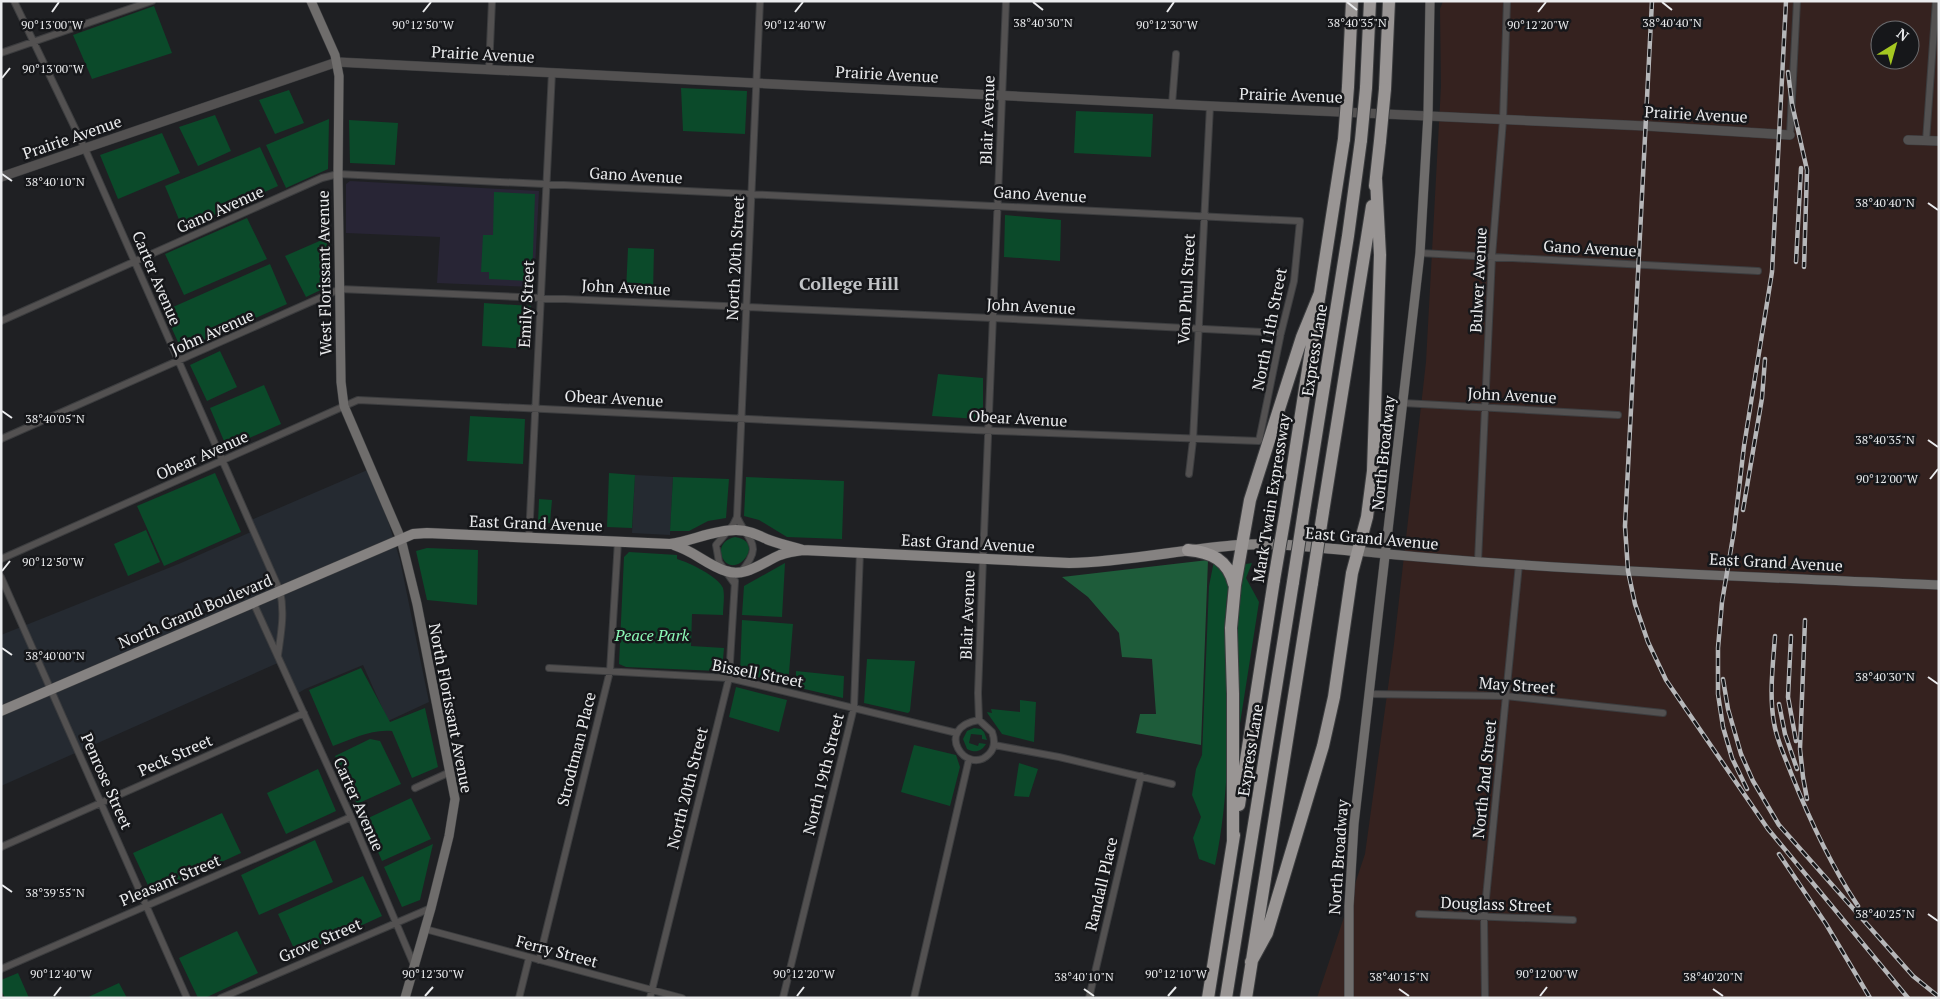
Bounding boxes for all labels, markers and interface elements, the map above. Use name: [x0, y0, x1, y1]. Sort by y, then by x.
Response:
text: 38°40'30"N: [1013, 15, 1073, 30]
text: 38°40'35"N: [1327, 15, 1387, 30]
text: 38°40'40"N: [1642, 15, 1702, 30]
text: 90°13'00"W: [21, 17, 84, 32]
text: 90°12'50"W: [392, 17, 455, 32]
text: 90°12'40"W: [764, 17, 827, 32]
text: 90°12'30"W: [1136, 17, 1199, 32]
text: 90°12'20"W: [1507, 17, 1570, 32]
north arrow: [1870, 20, 1920, 70]
text: N: [1893, 23, 1913, 45]
street label: Prairie Avenue: [431, 40, 535, 68]
street label: Prairie Avenue: [835, 60, 939, 88]
text: 90°13'00"W: [22, 61, 85, 76]
street label: Blair Avenue: [974, 75, 1000, 165]
street label: Prairie Avenue: [1239, 82, 1343, 108]
street label: Prairie Avenue: [1644, 100, 1748, 128]
street label: Prairie Avenue: [19, 110, 125, 164]
street label: Gano Avenue: [589, 162, 683, 188]
text: 38°40'10"N: [25, 174, 85, 189]
street label: Gano Avenue: [173, 180, 267, 238]
street label: Gano Avenue: [993, 181, 1087, 207]
street label: West Florissant Avenue: [312, 190, 336, 356]
street label: North 20th Street: [721, 195, 749, 321]
text: 38°40'40"N: [1855, 195, 1915, 210]
street label: Carter Avenue: [127, 227, 187, 329]
street label: Bulwer Avenue: [1464, 227, 1492, 333]
street label: Von Phul Street: [1172, 233, 1200, 345]
street label: Gano Avenue: [1543, 235, 1637, 261]
street label: Emily Street: [513, 260, 539, 348]
street label: North 11th Street: [1246, 266, 1292, 392]
district label: College Hill: [799, 271, 899, 295]
street label: John Avenue: [581, 274, 671, 300]
street label: John Avenue: [986, 293, 1076, 319]
street label: Express Lane: [1296, 302, 1332, 398]
street label: John Avenue: [167, 304, 257, 360]
street label: John Avenue: [1467, 382, 1557, 408]
street label: Obear Avenue: [564, 384, 664, 412]
street label: North Broadway: [1366, 393, 1400, 512]
street label: Obear Avenue: [968, 404, 1068, 432]
text: 38°40'05"N: [25, 411, 85, 426]
street label: Mark Twain Expressway: [1247, 411, 1295, 584]
street label: Obear Avenue: [152, 425, 252, 485]
text: 38°40'35"N: [1855, 432, 1915, 447]
text: 90°12'00"W: [1856, 471, 1919, 486]
street label: East Grand Avenue: [469, 510, 603, 536]
street label: East Grand Avenue: [1304, 521, 1440, 555]
street label: East Grand Avenue: [901, 529, 1035, 557]
street label: East Grand Avenue: [1709, 548, 1843, 576]
text: 90°12'50"W: [22, 554, 85, 569]
street label: North Grand Boulevard: [115, 569, 275, 653]
street label: Blair Avenue: [954, 570, 980, 660]
street label: North Florissant Avenue: [424, 621, 478, 795]
park label: Peace Park: [614, 624, 690, 646]
text: 38°40'00"N: [25, 648, 85, 663]
street label: Bissell Street: [710, 653, 806, 693]
text: 38°40'30"N: [1855, 669, 1915, 684]
street label: May Street: [1478, 671, 1556, 699]
street label: Strodtman Place: [551, 689, 601, 809]
street label: Express Lane: [1232, 702, 1268, 798]
street label: North 19th Street: [797, 711, 849, 837]
street label: North 2nd Street: [1467, 718, 1501, 840]
street label: North 20th Street: [661, 725, 713, 851]
street label: Penrose Street: [76, 729, 138, 833]
street label: Peck Street: [134, 729, 216, 781]
street label: Carter Avenue: [328, 754, 390, 854]
street label: North Broadway: [1323, 798, 1353, 915]
street label: Randall Place: [1079, 835, 1123, 933]
street label: Pleasant Street: [116, 849, 224, 911]
text: 38°39'55"N: [25, 885, 85, 900]
street label: Douglass Street: [1440, 891, 1552, 917]
text: 38°40'25"N: [1855, 906, 1915, 921]
street label: Grove Street: [275, 913, 365, 967]
street label: Ferry Street: [514, 930, 600, 973]
text: 90°12'40"W: [30, 966, 93, 981]
text: 90°12'30"W: [402, 966, 465, 981]
text: 90°12'20"W: [773, 966, 836, 981]
text: 90°12'10"W: [1145, 966, 1208, 981]
text: 90°12'00"W: [1516, 966, 1579, 981]
text: 38°40'10"N: [1054, 969, 1114, 984]
text: 38°40'15"N: [1369, 969, 1429, 984]
text: 38°40'20"N: [1683, 969, 1743, 984]

